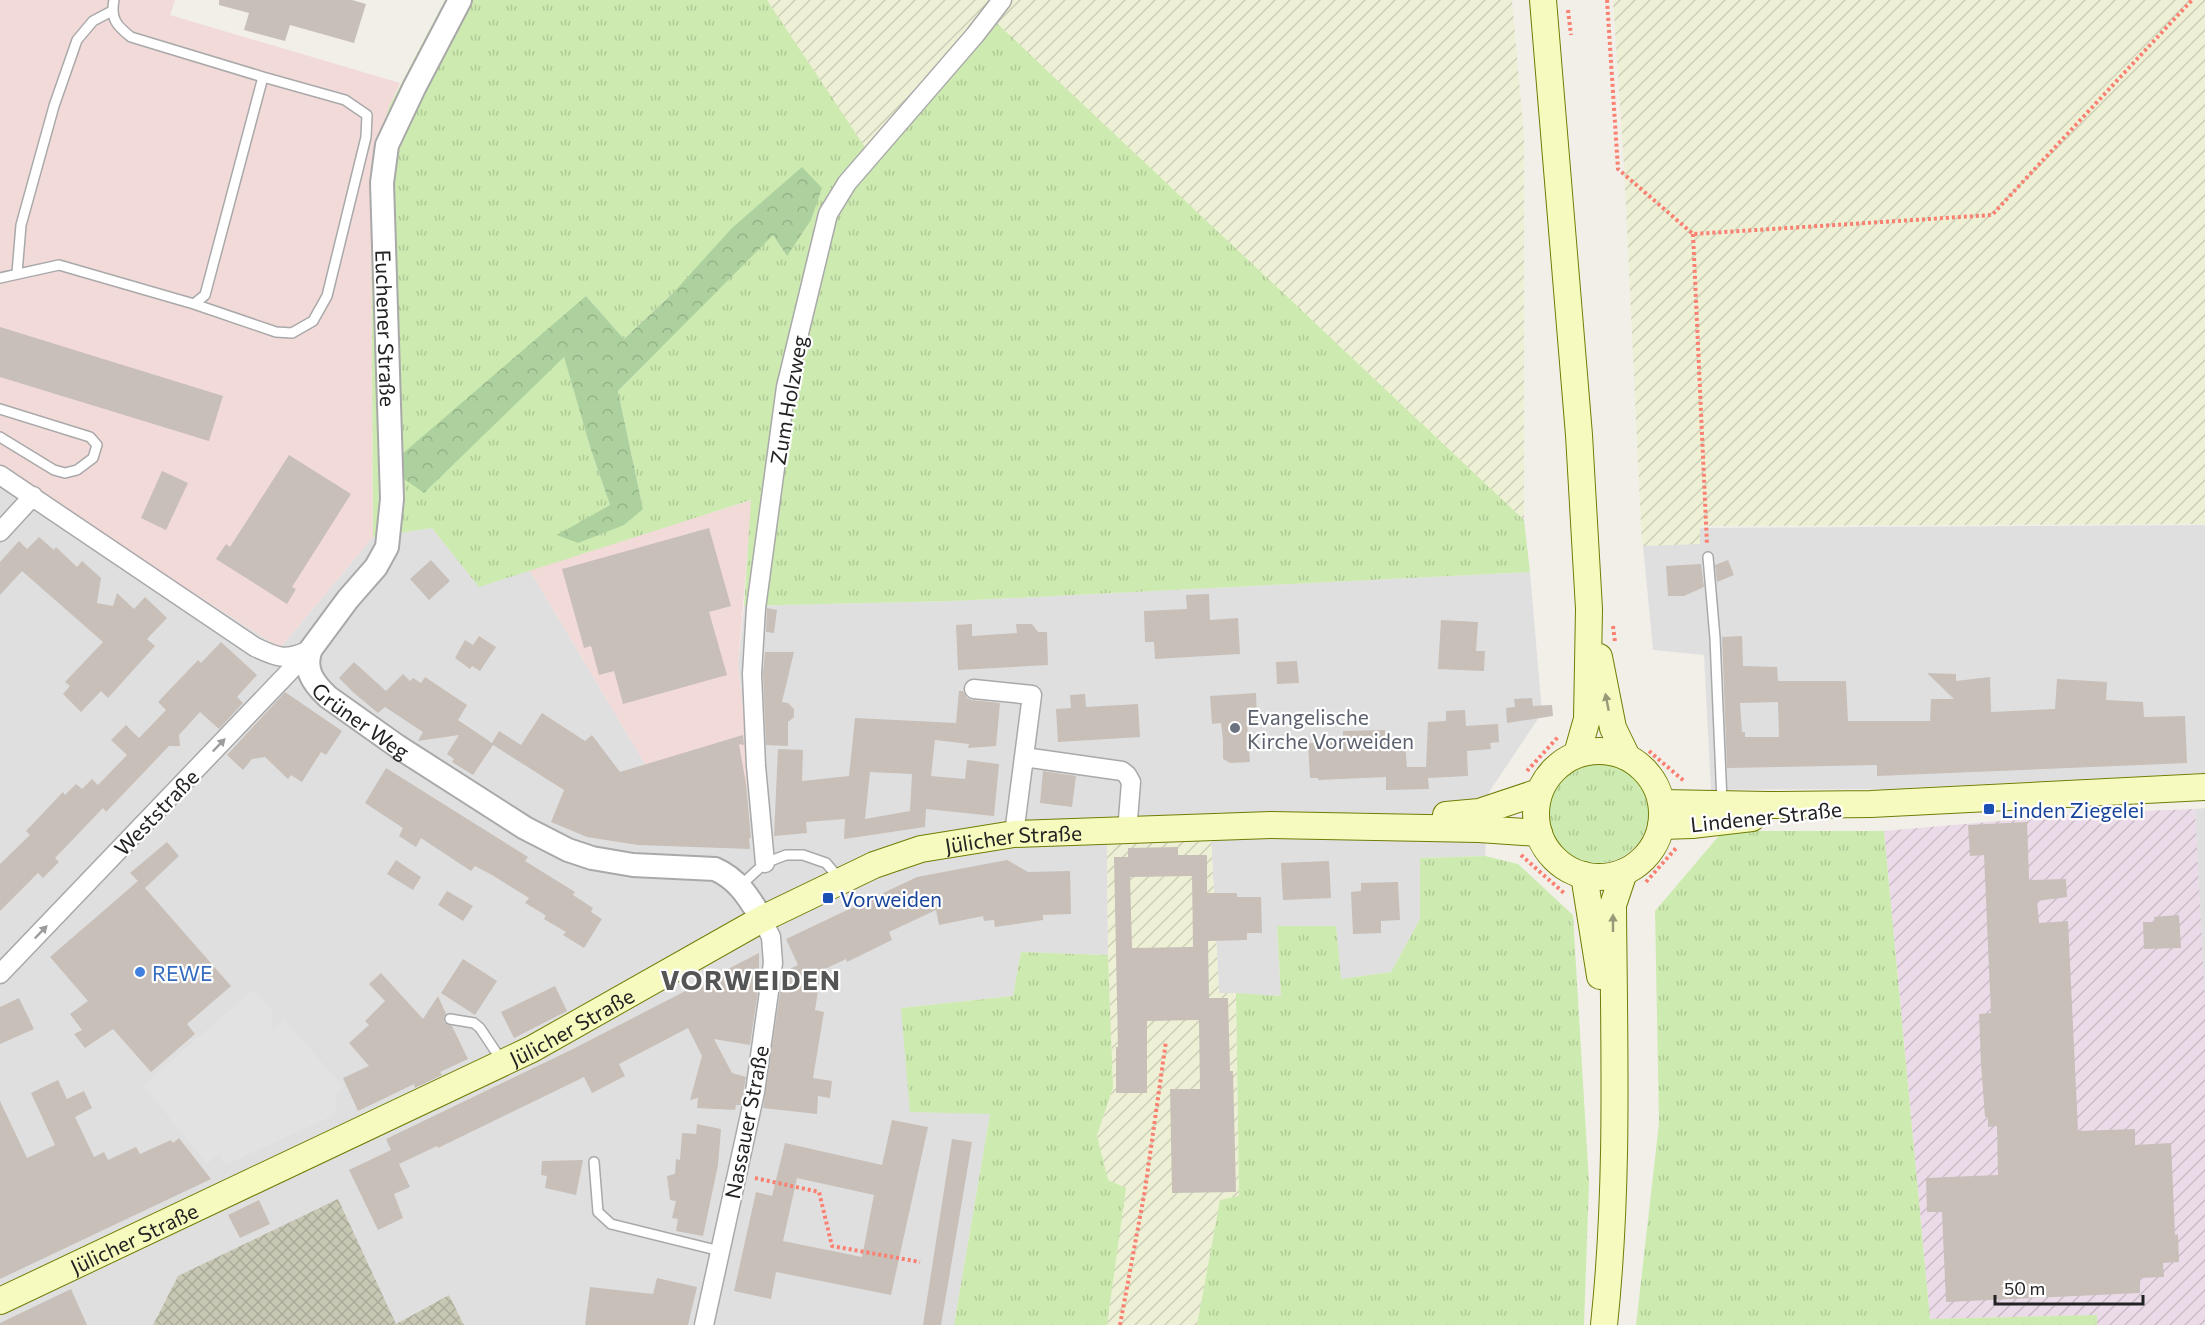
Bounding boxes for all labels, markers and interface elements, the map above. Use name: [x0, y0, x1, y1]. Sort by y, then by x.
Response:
street label: Euchener Straße: [372, 249, 402, 407]
street label: Zum Holzweg: [764, 333, 812, 467]
street label: Grüner Weg: [307, 677, 414, 763]
one-way arrow: [1602, 693, 1611, 712]
place label: Evangelische Kirche Vorweiden: [1247, 704, 1414, 753]
marker: Evangelische Kirche Vorweiden: [1228, 721, 1242, 735]
one-way arrow: [211, 739, 225, 753]
street label: Weststraße: [109, 764, 203, 860]
street label: Lindener Straße: [1689, 796, 1843, 836]
place label: Linden Ziegelei: [2001, 797, 2144, 822]
marker: Linden Ziegelei: [1982, 802, 1996, 816]
street label: Jülicher Straße: [943, 819, 1082, 858]
place label: Vorweiden: [840, 886, 942, 911]
marker: Vorweiden: [821, 891, 835, 905]
one-way arrow: [1608, 913, 1618, 932]
one-way arrow: [33, 926, 47, 940]
place label: REWE: [152, 960, 212, 985]
district label: VORWEIDEN: [661, 963, 841, 996]
marker: REWE: [133, 965, 147, 979]
street label: Jülicher Straße: [505, 982, 638, 1070]
street label: Nassauer Straße: [719, 1043, 773, 1201]
street label: Jülicher Straße: [66, 1197, 202, 1279]
scale bar: [1995, 1268, 2144, 1306]
text: 50 m: [2004, 1277, 2045, 1299]

